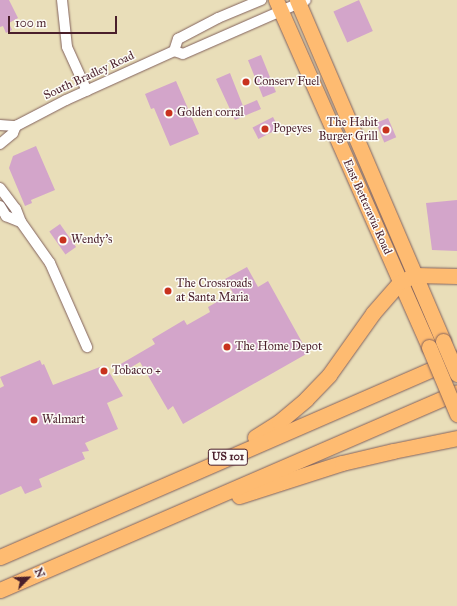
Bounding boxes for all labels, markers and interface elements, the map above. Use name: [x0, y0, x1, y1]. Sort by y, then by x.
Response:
scale bar: [10, 8, 119, 34]
text: 100 m: [15, 16, 46, 30]
street label: South Bradley Road: [41, 49, 137, 103]
place label: Conserv Fuel: [254, 75, 320, 89]
marker: Conserv Fuel: [241, 77, 251, 87]
place label: Golden corral: [177, 106, 244, 120]
marker: Golden corral: [164, 108, 174, 118]
place label: The Habit Burger Grill: [318, 116, 378, 144]
place label: Popeyes: [273, 122, 312, 136]
marker: Popeyes: [260, 124, 270, 134]
marker: The Habit Burger Grill: [381, 125, 391, 135]
street label: East Betteravia Road: [339, 157, 395, 257]
place label: Wendy's: [71, 233, 112, 247]
marker: Wendy's: [58, 235, 68, 245]
place label: The Crossroads at Santa Maria: [176, 277, 252, 305]
marker: The Crossroads at Santa Maria: [163, 286, 173, 296]
place label: The Home Depot: [235, 340, 322, 354]
marker: The Home Depot: [222, 342, 232, 352]
place label: Tobacco +: [112, 364, 161, 378]
marker: Tobacco +: [99, 366, 109, 376]
place label: Walmart: [42, 413, 85, 427]
marker: Walmart: [29, 415, 39, 425]
road number: US 101: [207, 448, 249, 466]
north arrow: [8, 558, 48, 598]
text: N: [32, 566, 47, 580]

